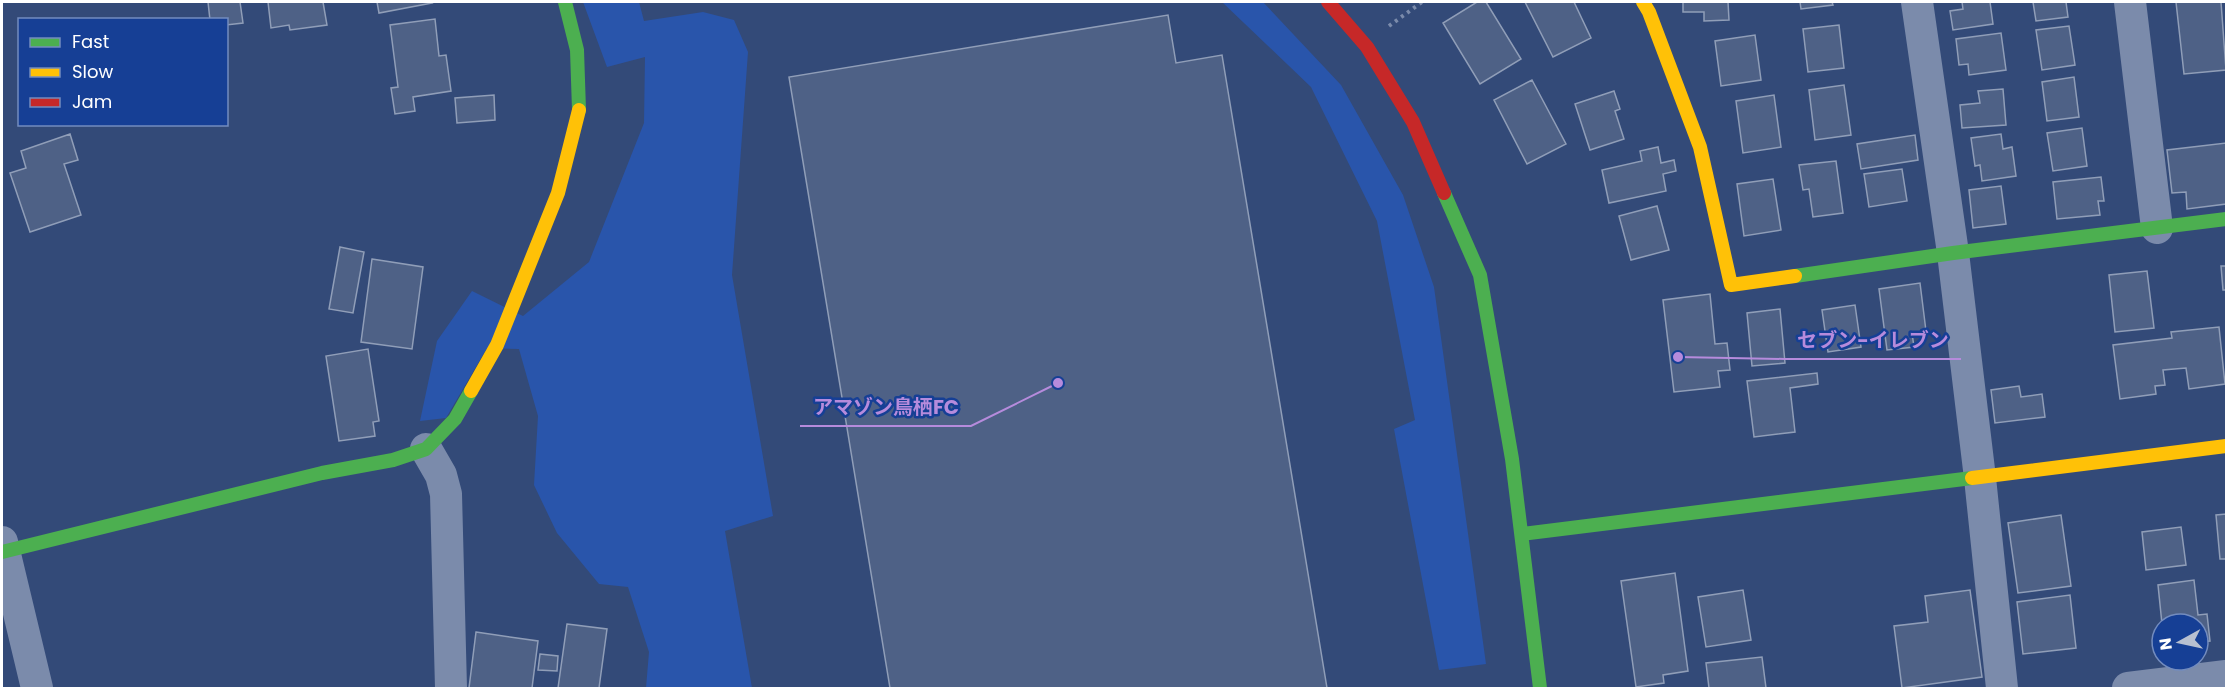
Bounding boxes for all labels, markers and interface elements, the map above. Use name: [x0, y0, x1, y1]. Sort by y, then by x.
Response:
legend: [18, 18, 228, 126]
text: Fast: [72, 29, 109, 54]
text: Slow: [72, 59, 114, 84]
text: Jam: [72, 89, 112, 114]
callout: セブン-イレブン: [1785, 321, 1961, 359]
text: セブン-イレブン: [1797, 326, 1949, 354]
callout: アマゾン鳥栖FC: [800, 388, 971, 426]
text: アマゾン鳥栖FC: [813, 393, 959, 421]
north arrow: [2150, 612, 2210, 672]
text: N: [2153, 636, 2178, 652]

